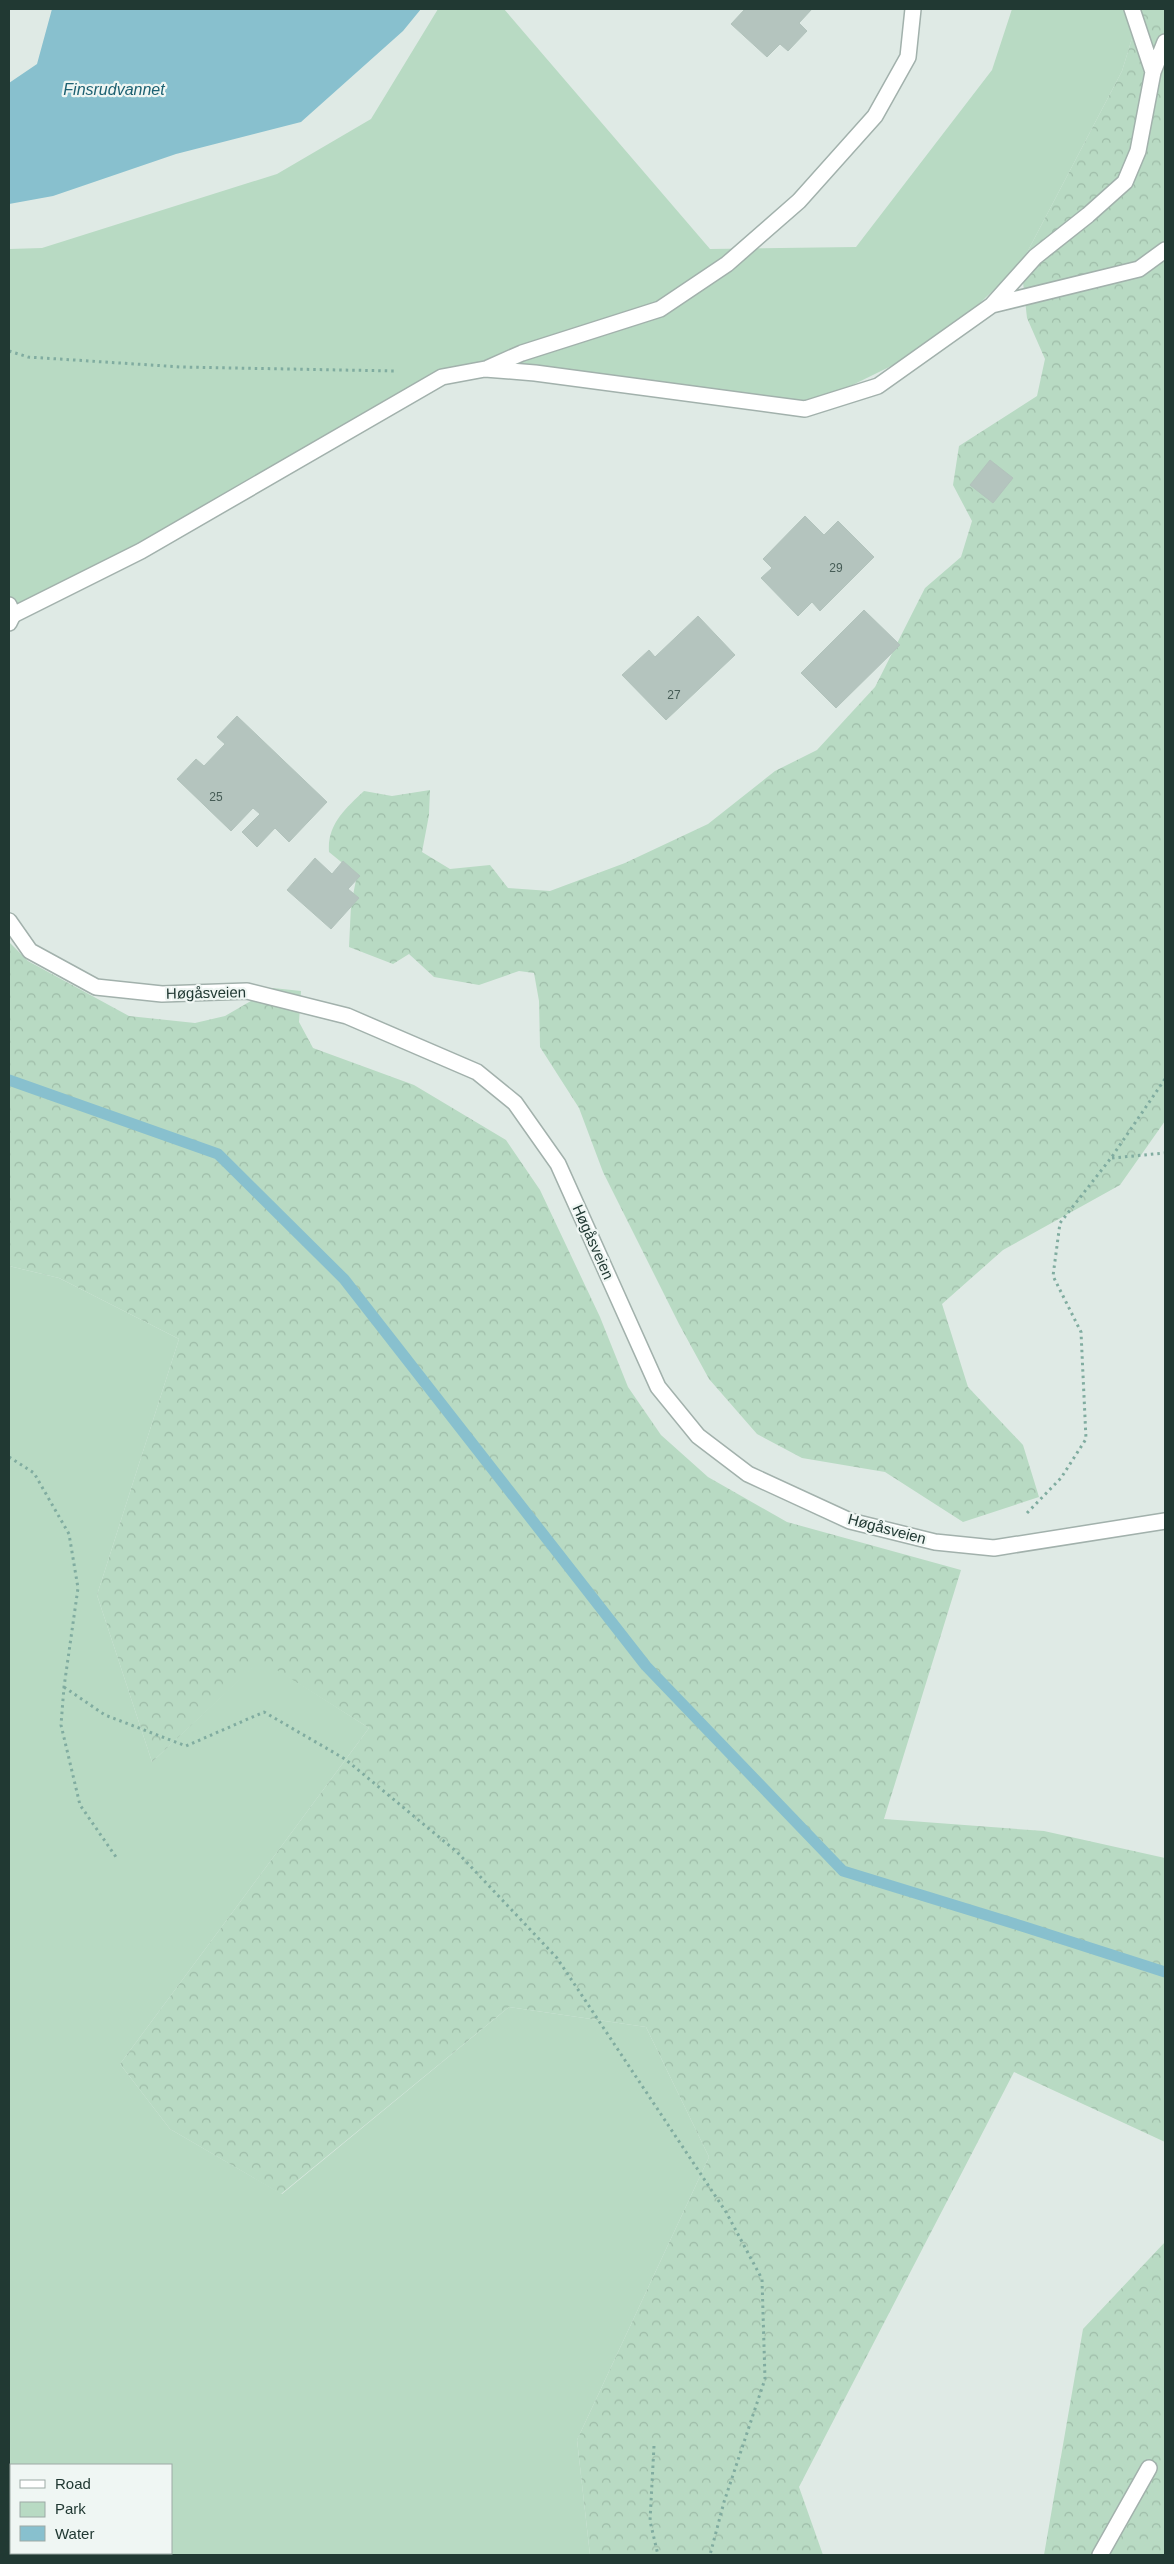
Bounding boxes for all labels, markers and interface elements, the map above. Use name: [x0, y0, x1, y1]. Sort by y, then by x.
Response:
water label: Finsrudvannet: [63, 81, 165, 98]
house number: 29: [829, 561, 843, 575]
house number: 27: [667, 688, 681, 702]
house number: 25: [209, 790, 223, 804]
street label: Høgåsveien: [166, 983, 246, 1002]
street label: Høgåsveien: [569, 1202, 618, 1282]
street label: Høgåsveien: [846, 1510, 928, 1547]
legend: [10, 2464, 172, 2554]
text: Road: [55, 2475, 91, 2492]
text: Park: [55, 2500, 86, 2517]
text: Water: [55, 2525, 94, 2542]

